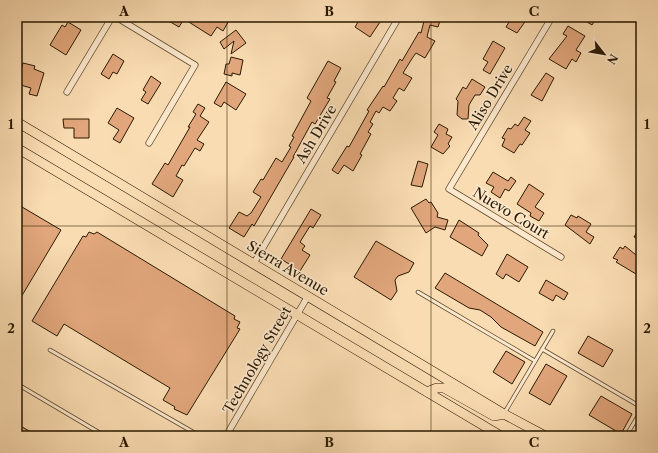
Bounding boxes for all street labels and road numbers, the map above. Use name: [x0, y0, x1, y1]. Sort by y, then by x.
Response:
street label: Aliso Drive: [463, 61, 517, 134]
street label: Ash Drive: [291, 101, 341, 168]
street label: Nuevo Court: [470, 183, 552, 243]
street label: Sierra Avenue: [244, 237, 332, 300]
street label: Technology Street: [219, 303, 295, 417]

